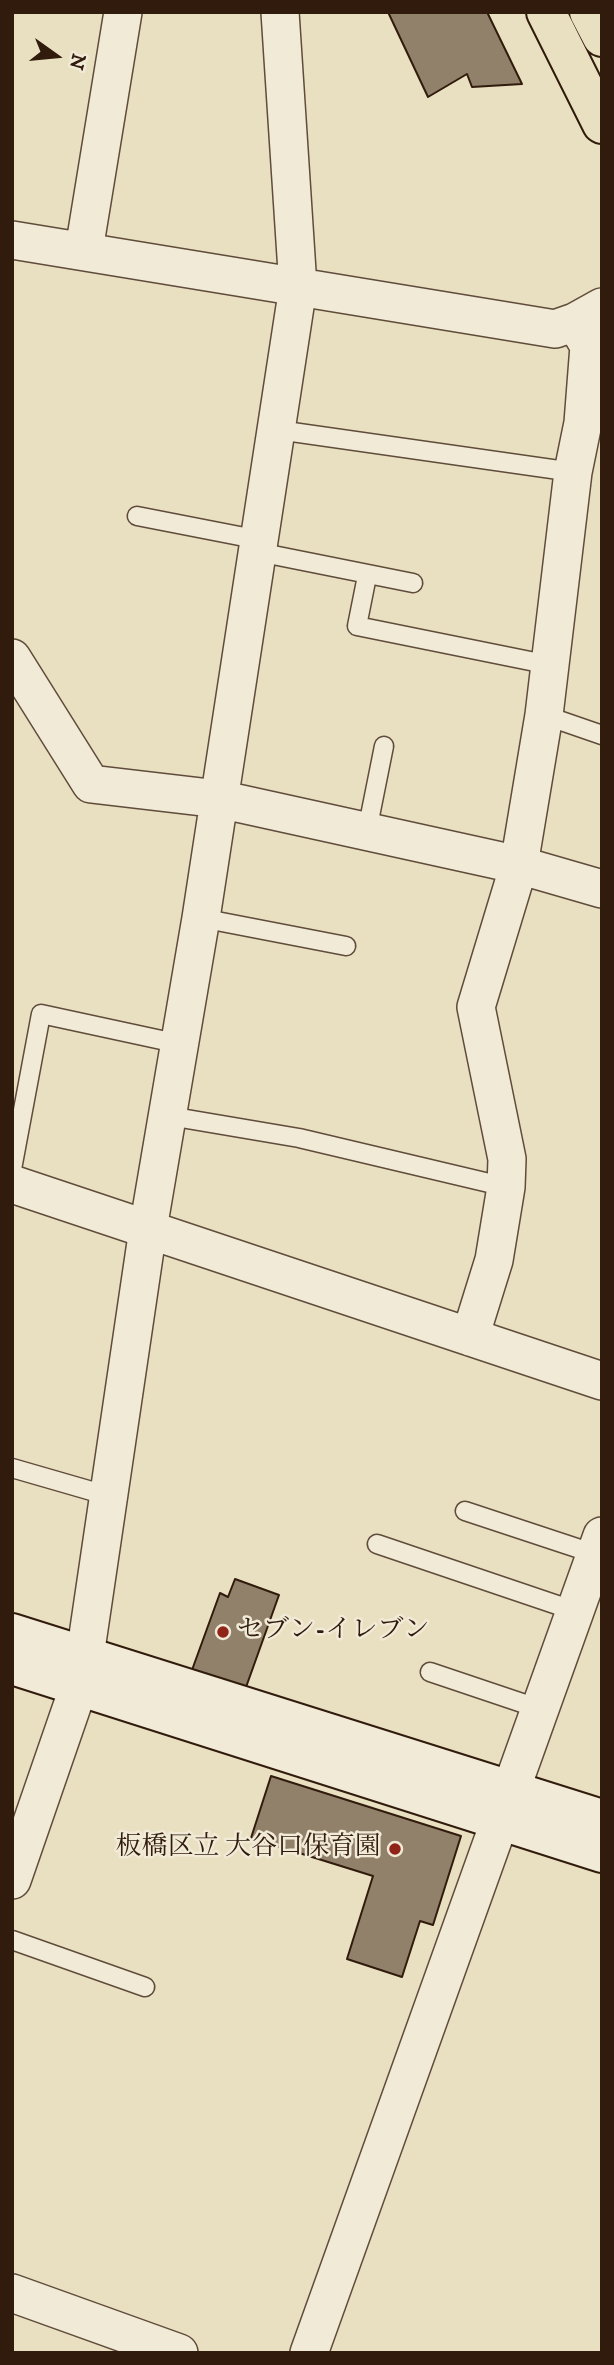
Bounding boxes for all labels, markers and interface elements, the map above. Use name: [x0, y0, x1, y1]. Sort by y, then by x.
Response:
north arrow: [21, 21, 91, 91]
text: N: [64, 51, 90, 72]
place label: セブン-イレブン: [237, 1616, 430, 1648]
marker: セブン-イレブン: [215, 1624, 231, 1640]
place label: 板橋区立 大谷口保育園: [115, 1833, 381, 1865]
marker: 板橋区立 大谷口保育園: [387, 1841, 403, 1857]

